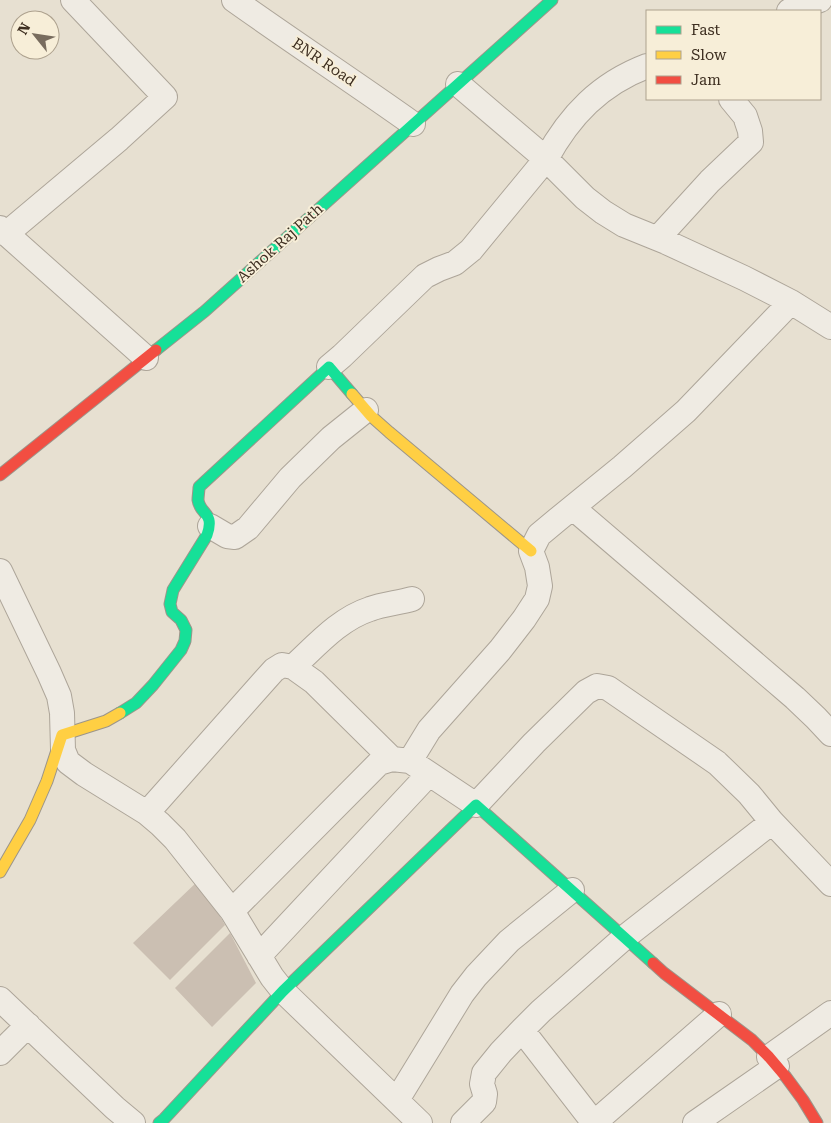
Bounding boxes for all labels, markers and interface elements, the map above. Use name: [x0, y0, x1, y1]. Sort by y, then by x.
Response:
north arrow: [10, 10, 60, 60]
legend: [646, 10, 821, 100]
text: N: [14, 20, 33, 37]
text: Fast: [691, 21, 721, 39]
street label: BNR Road: [289, 34, 360, 90]
text: Slow: [691, 46, 727, 64]
text: Jam: [691, 71, 721, 89]
street label: Ashok Raj Path: [233, 200, 327, 286]

